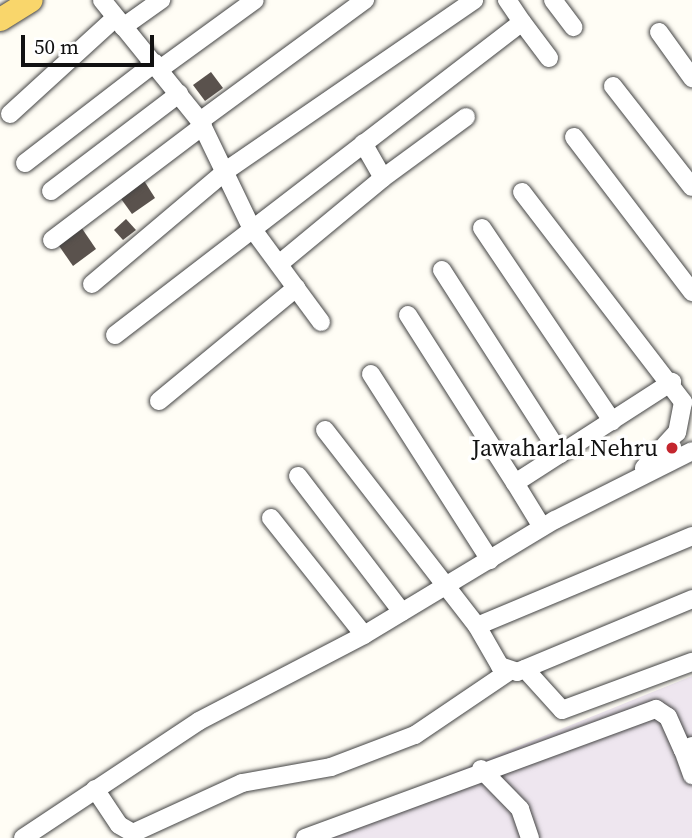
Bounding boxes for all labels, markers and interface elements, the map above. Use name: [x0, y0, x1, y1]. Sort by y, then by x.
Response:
scale bar: [24, 21, 158, 65]
text: 50 m: [34, 32, 79, 61]
place label: Jawaharlal Nehru: [472, 434, 658, 462]
marker: Jawaharlal Nehru: [664, 440, 680, 456]

